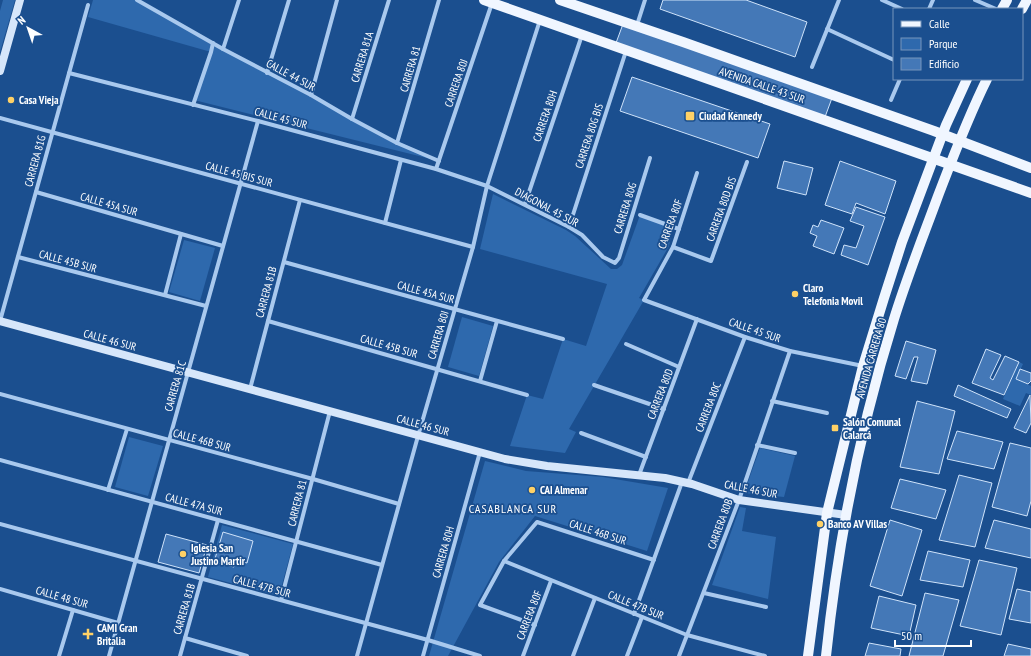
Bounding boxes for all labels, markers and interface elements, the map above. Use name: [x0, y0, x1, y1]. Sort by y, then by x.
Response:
north arrow: [8, 8, 48, 48]
legend: [893, 8, 1023, 80]
text: N: [15, 13, 28, 28]
text: Calle: [929, 16, 950, 31]
street label: CARRERA 81A: [348, 29, 377, 84]
text: Parque: [929, 36, 958, 51]
street label: CARRERA 81: [397, 44, 423, 94]
street label: CALLE 44 SUR: [264, 56, 318, 94]
text: Edificio: [929, 56, 959, 71]
street label: CARRERA 80J: [441, 57, 471, 109]
street label: AVENIDA CALLE 43 SUR: [717, 64, 807, 106]
street label: CARRERA 80H: [530, 88, 560, 143]
place label: Casa Vieja: [19, 93, 59, 107]
marker: Casa Vieja: [6, 95, 16, 105]
street label: CARRERA 80G BIS: [572, 101, 606, 170]
street label: CALLE 45 SUR: [253, 104, 309, 132]
place label: Ciudad Kennedy: [699, 109, 762, 123]
marker: Ciudad Kennedy: [684, 110, 696, 122]
street label: CARRERA 81G: [21, 134, 49, 188]
street label: CALLE 45 BIS SUR: [204, 158, 274, 190]
street label: CARRERA 80D BIS: [703, 174, 739, 243]
street label: CARRERA 80G: [611, 181, 639, 235]
street label: DIAGONAL 45 SUR: [513, 184, 581, 230]
street label: CALLE 45A SUR: [79, 189, 139, 219]
street label: CARRERA 80F: [655, 197, 686, 251]
street label: CALLE 45B SUR: [38, 247, 98, 275]
street label: CARRERA 81B: [252, 265, 280, 319]
street label: CALLE 45A SUR: [396, 278, 456, 306]
place label: Claro Telefonia Movil: [803, 281, 863, 308]
marker: Claro Telefonia Movil: [790, 289, 800, 299]
street label: CARRERA 80I: [424, 309, 452, 361]
street label: CALLE 45 SUR: [727, 315, 783, 345]
street label: AVENIDA CARRERA 80: [853, 316, 889, 400]
street label: CALLE 46 SUR: [82, 326, 138, 354]
street label: CALLE 45B SUR: [359, 331, 419, 361]
street label: CARRERA 81C: [161, 359, 189, 413]
street label: CARRERA 80D: [644, 366, 676, 421]
street label: CARRERA 80C: [692, 380, 724, 434]
street label: CALLE 46 SUR: [395, 411, 451, 439]
place label: Salón Comunal Calarcá: [843, 415, 901, 442]
marker: Salón Comunal Calarcá: [830, 423, 840, 433]
street label: CALLE 46B SUR: [172, 426, 232, 454]
street label: CALLE 46 SUR: [723, 477, 779, 501]
street label: CARRERA 81: [284, 478, 310, 528]
place label: CAI Almenar: [540, 483, 588, 497]
marker: CAI Almenar: [527, 485, 537, 495]
street label: CALLE 47A SUR: [164, 490, 224, 518]
street label: CARRERA 80B: [704, 497, 736, 551]
district label: CASABLANCA SUR: [469, 501, 557, 516]
street label: CALLE 46B SUR: [568, 516, 628, 548]
place label: Banco AV Villas: [828, 517, 887, 531]
marker: Banco AV Villas: [815, 519, 825, 529]
street label: CARRERA 80H: [429, 524, 457, 580]
place label: Iglesia San Justino Martir: [190, 541, 246, 568]
marker: Iglesia San Justino Martir: [178, 549, 188, 559]
street label: CALLE 47B SUR: [232, 572, 292, 600]
street label: CARRERA 81B: [170, 582, 198, 636]
street label: CALLE 48 SUR: [34, 583, 90, 611]
street label: CALLE 47B SUR: [606, 587, 666, 623]
street label: CARRERA 80F: [513, 588, 545, 642]
place label: CAMI Gran Britalia: [97, 621, 137, 648]
scale bar: [895, 622, 971, 648]
marker: CAMI Gran Britalia: [82, 628, 94, 640]
text: 50 m: [901, 628, 922, 643]

